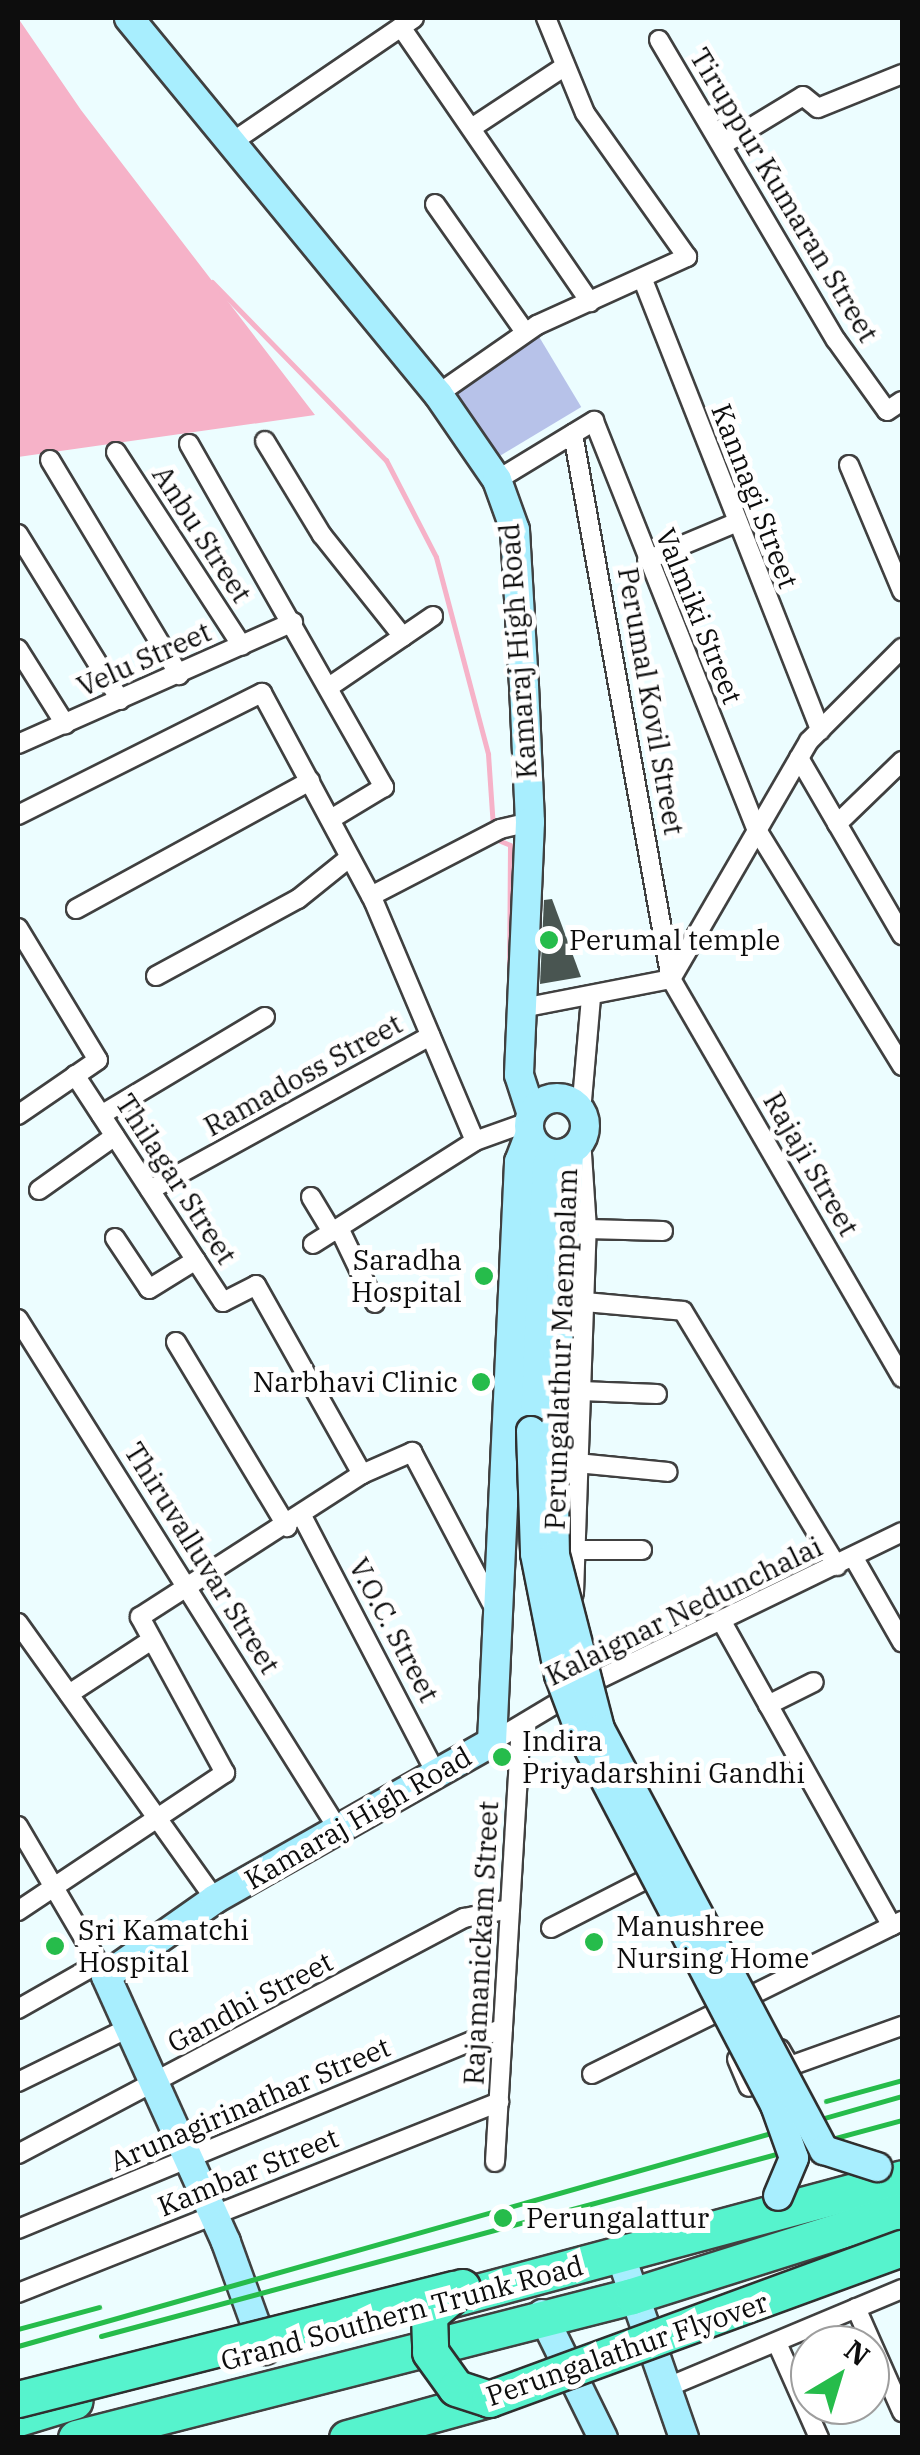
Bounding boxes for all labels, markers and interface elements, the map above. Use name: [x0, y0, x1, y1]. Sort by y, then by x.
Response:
street label: Tiruppur Kumaran Street: [683, 42, 885, 348]
street label: Kannagi Street: [704, 399, 806, 593]
street label: Anbu Street: [145, 459, 259, 609]
street label: Kamaraj High Road: [492, 522, 544, 780]
street label: Valmiki Street: [649, 523, 749, 709]
street label: Perumal Kovil Street: [611, 565, 691, 837]
street label: Velu Street: [72, 615, 216, 703]
place label: Perumal temple: [569, 923, 780, 957]
marker: Perumal temple: [538, 929, 560, 951]
street label: Ramadoss Street: [198, 1007, 408, 1143]
street label: Rajaji Street: [756, 1086, 866, 1242]
street label: Thilagar Street: [109, 1088, 243, 1270]
street label: Perungalathur Maempalam: [538, 1167, 584, 1531]
place label: Saradha Hospital: [351, 1243, 462, 1309]
marker: Saradha Hospital: [471, 1263, 497, 1289]
place label: Narbhavi Clinic: [253, 1365, 458, 1399]
marker: Narbhavi Clinic: [468, 1369, 494, 1395]
street label: Thiruvalluvar Street: [117, 1436, 287, 1680]
street label: Kalaignar Nedunchalai: [540, 1529, 828, 1693]
street label: V.O.C. Street: [342, 1552, 446, 1708]
place label: Indira Priyadarshini Gandhi: [522, 1724, 805, 1790]
street label: Kamaraj High Road: [239, 1739, 477, 1897]
marker: Indira Priyadarshini Gandhi: [491, 1746, 513, 1768]
street label: Rajamanickam Street: [457, 1800, 505, 2086]
place label: Manushree Nursing Home: [616, 1909, 809, 1975]
place label: Sri Kamatchi Hospital: [78, 1913, 249, 1979]
marker: Manushree Nursing Home: [581, 1929, 607, 1955]
marker: Sri Kamatchi Hospital: [42, 1933, 68, 1959]
street label: Gandhi Street: [162, 1944, 338, 2060]
street label: Arunagirinathar Street: [105, 2030, 395, 2178]
street label: Kambar Street: [153, 2121, 343, 2223]
place label: Perungalattur: [526, 2201, 709, 2235]
marker: Perungalattur: [490, 2205, 516, 2231]
street label: Grand Southern Trunk Road: [217, 2248, 587, 2378]
street label: Perungalathur Flyover: [482, 2285, 772, 2413]
north arrow: [790, 2325, 890, 2425]
text: N: [837, 2331, 878, 2374]

